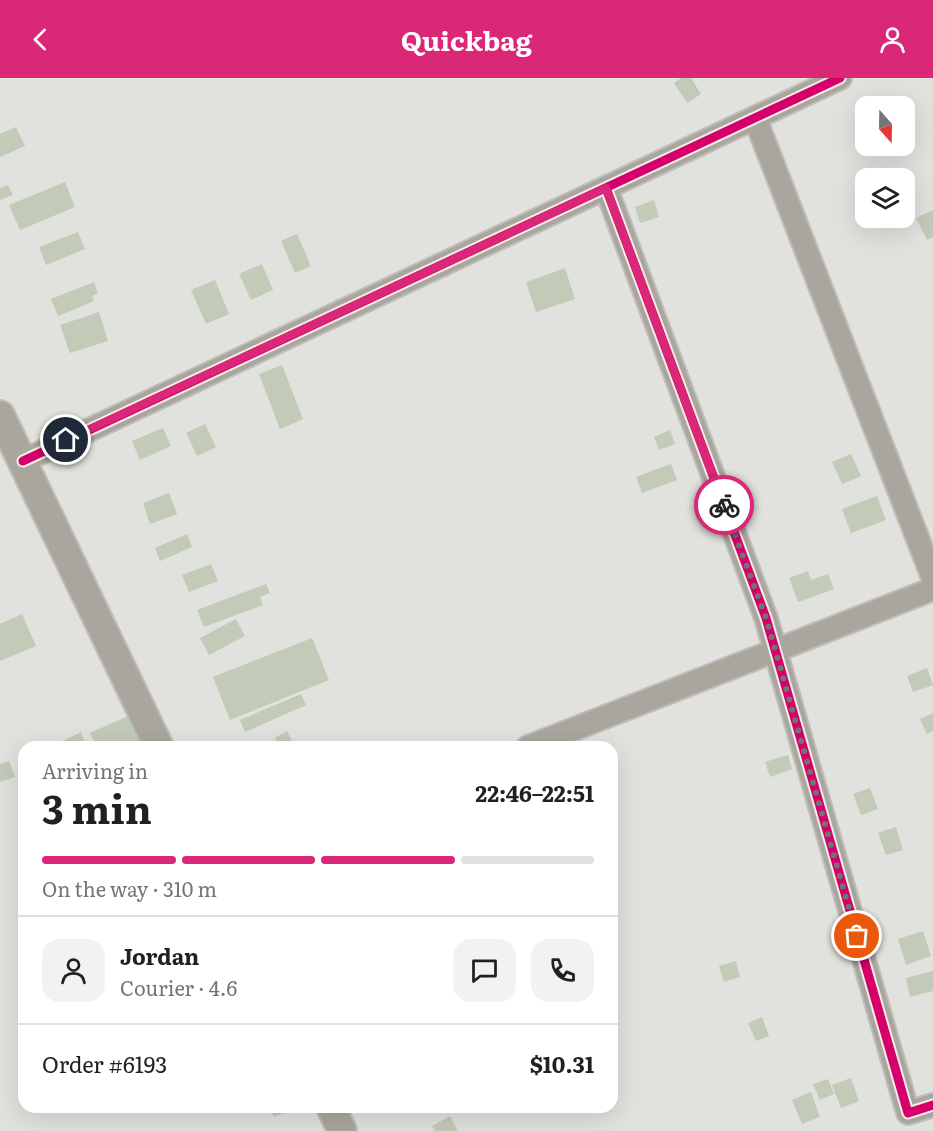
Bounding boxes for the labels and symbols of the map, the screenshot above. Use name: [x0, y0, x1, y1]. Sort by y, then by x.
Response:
north arrow: [855, 96, 915, 156]
pin: [40, 414, 91, 465]
courier: [694, 475, 754, 535]
pin: [831, 910, 882, 961]

